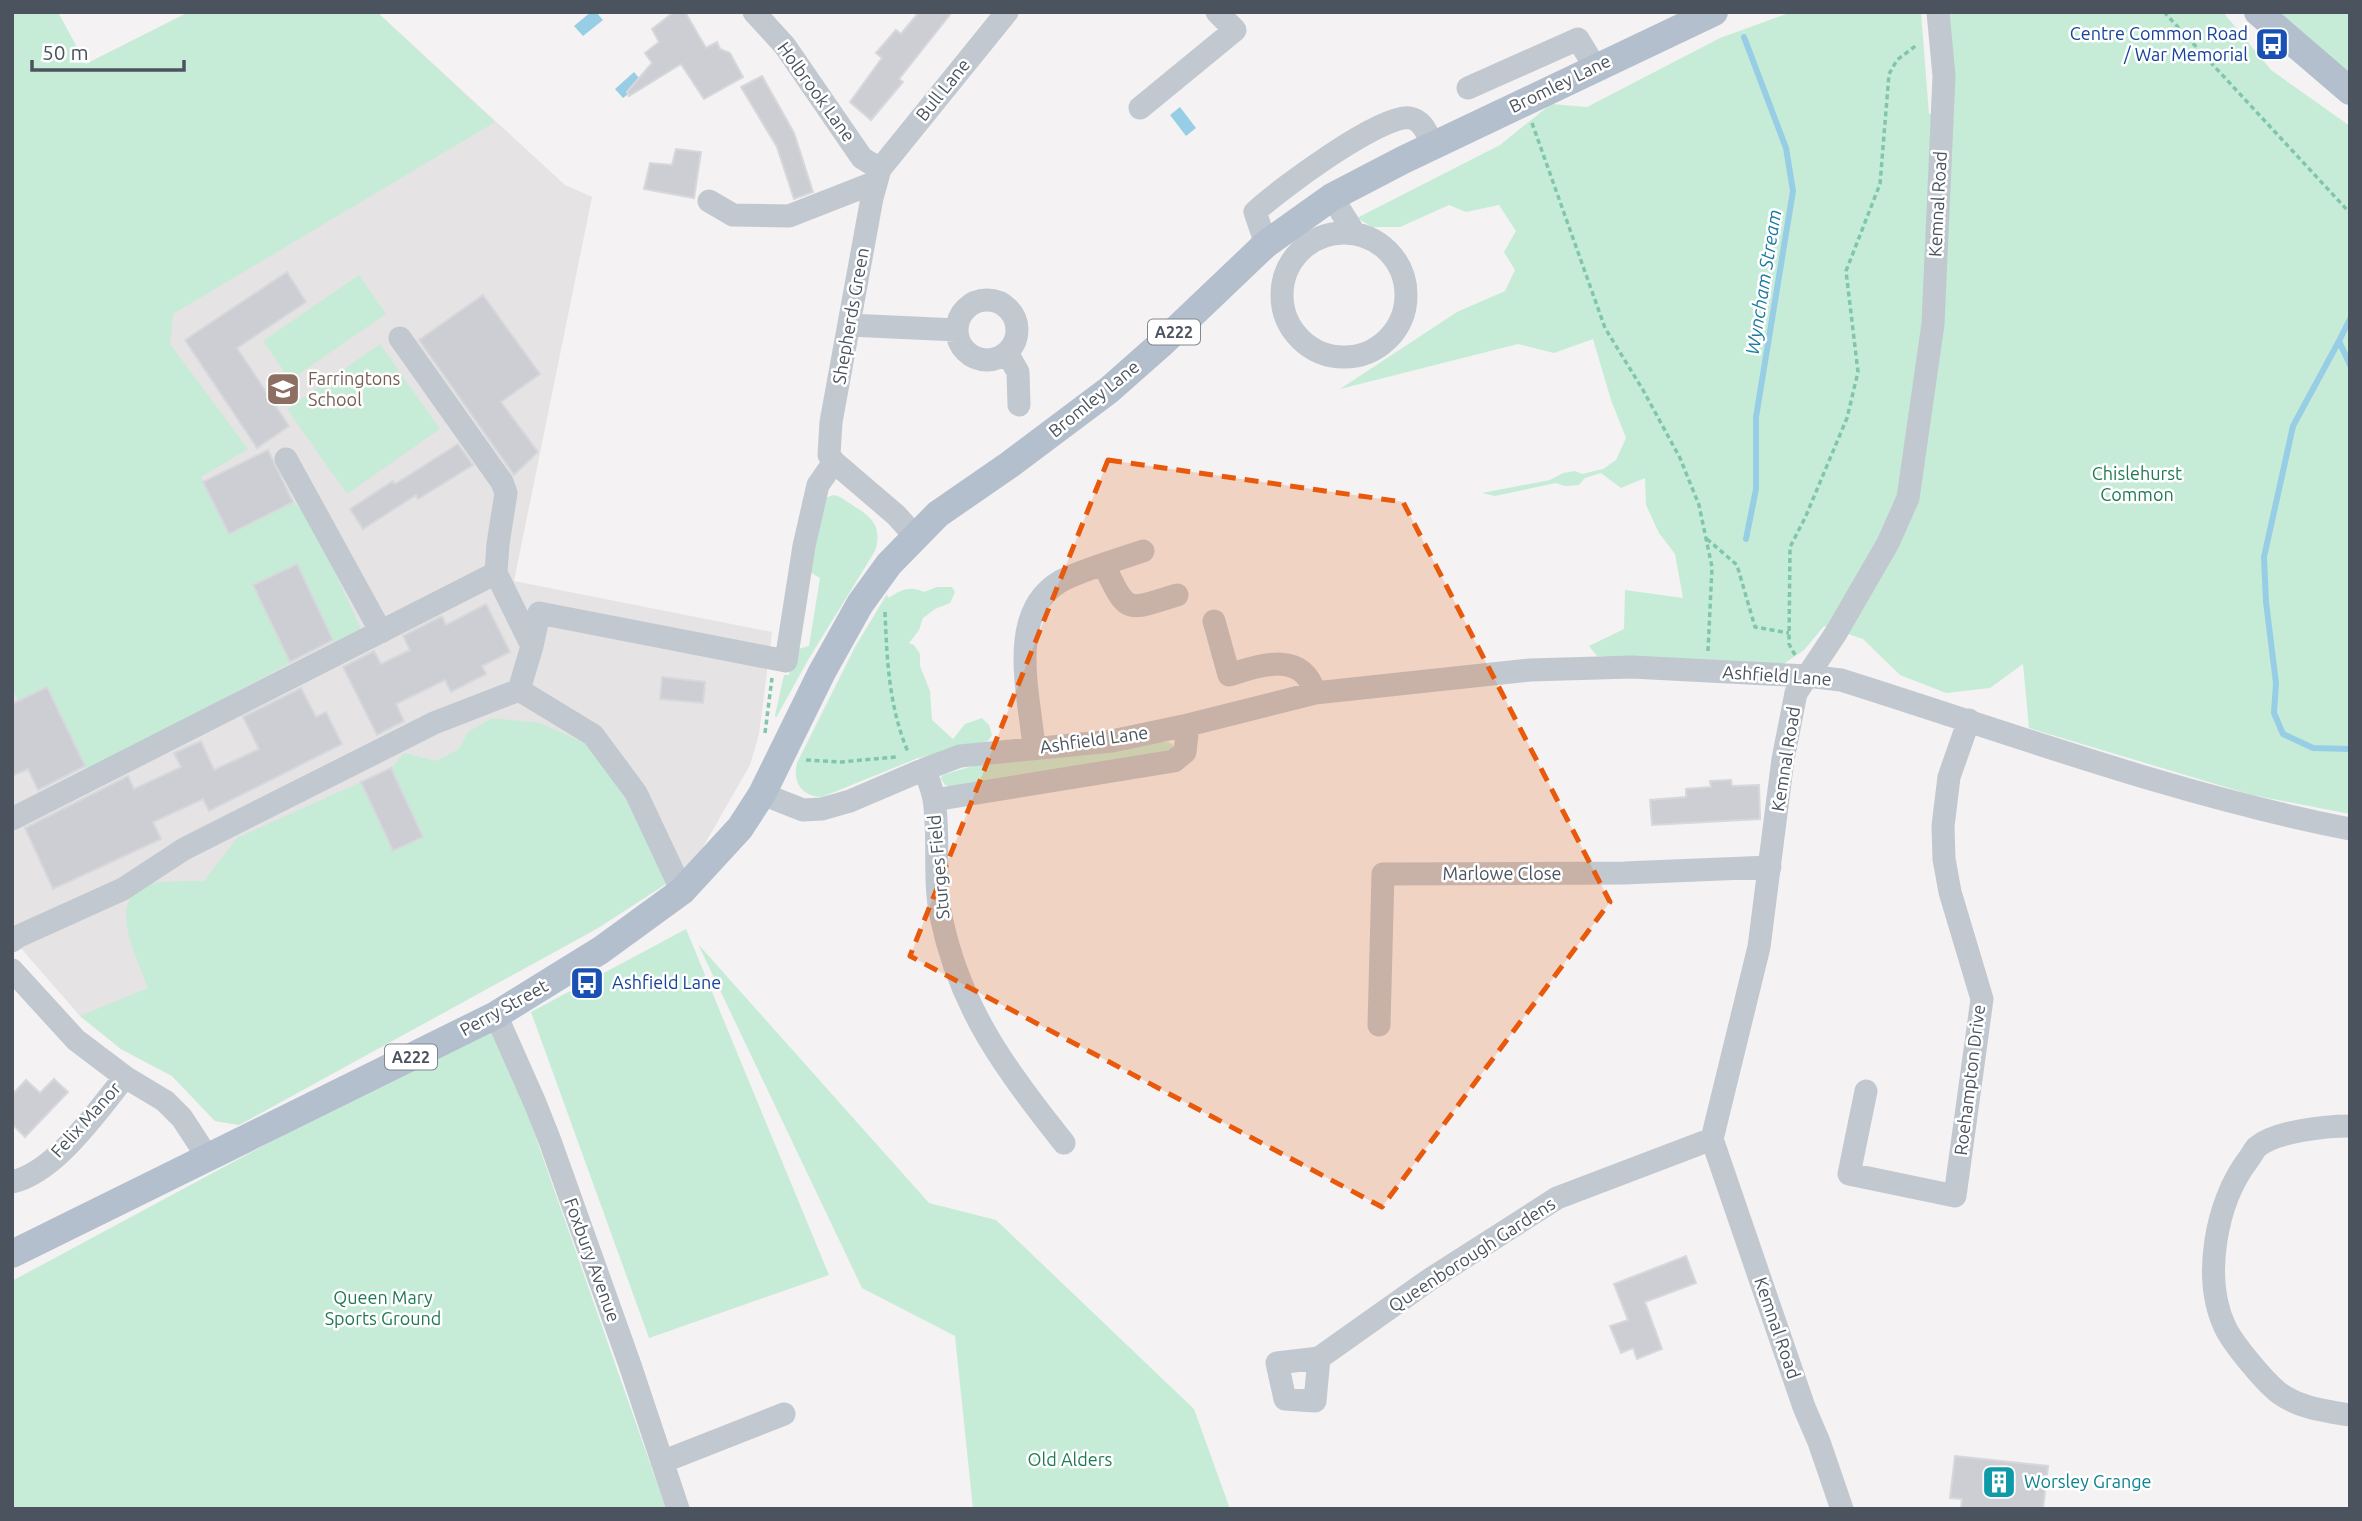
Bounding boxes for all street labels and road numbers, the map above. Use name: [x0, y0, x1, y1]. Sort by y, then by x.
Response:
street label: Holbrook Lane: [774, 38, 860, 145]
street label: Bromley Lane: [1506, 50, 1614, 116]
street label: Bull Lane: [911, 54, 973, 124]
street label: Kemnal Road: [1924, 150, 1950, 257]
street label: Shepherds Green: [828, 246, 872, 386]
road number: A222: [1148, 320, 1200, 344]
street label: Bromley Lane: [1044, 356, 1143, 441]
street label: Ashfield Lane: [1722, 661, 1832, 689]
street label: Kemnal Road: [1767, 705, 1803, 813]
street label: Ashfield Lane: [1038, 722, 1149, 757]
street label: Sturges Field: [923, 814, 953, 920]
street label: Marlowe Close: [1443, 863, 1561, 883]
street label: Perry Street: [456, 975, 551, 1039]
street label: Roehampton Drive: [1950, 1003, 1988, 1156]
road number: A222: [385, 1044, 437, 1070]
street label: Felix Manor: [46, 1078, 124, 1161]
street label: Queenborough Gardens: [1385, 1193, 1559, 1316]
street label: Foxbury Avenue: [561, 1195, 625, 1324]
street label: Kemnal Road: [1751, 1274, 1805, 1381]

